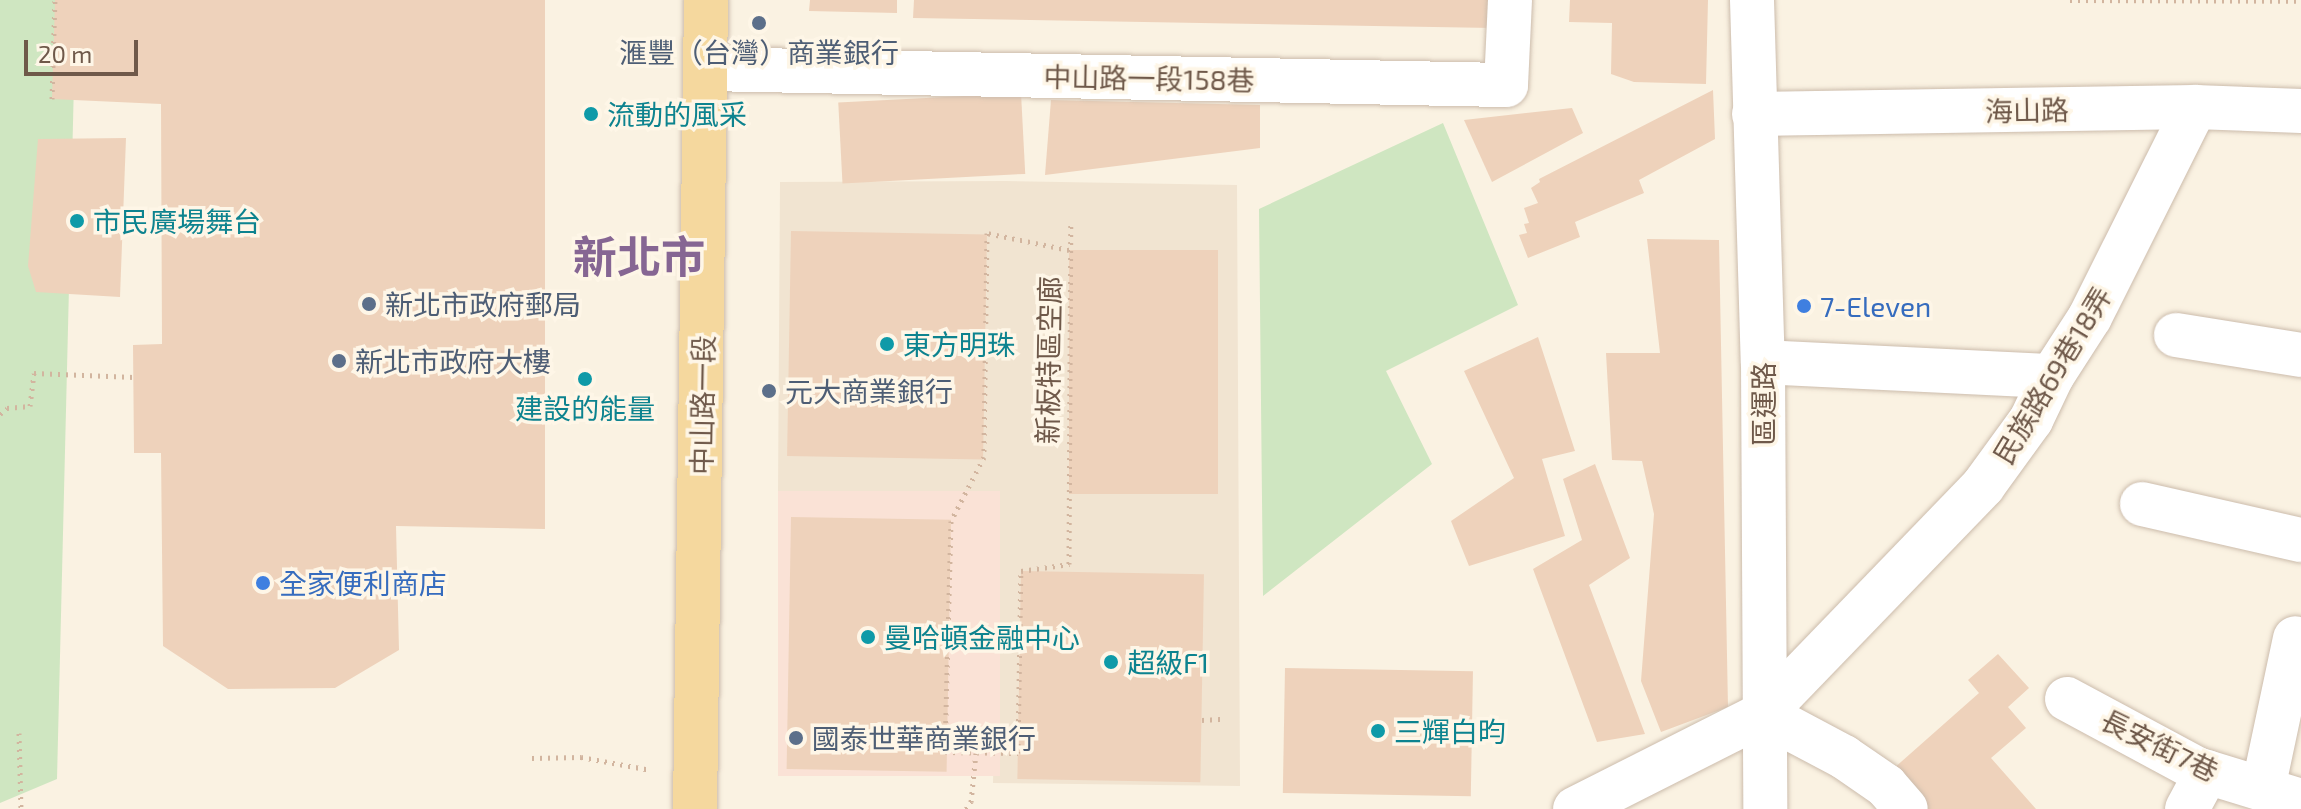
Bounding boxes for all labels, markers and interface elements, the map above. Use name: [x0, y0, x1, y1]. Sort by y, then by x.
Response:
marker: 滙豐（台灣）商業銀行: [750, 14, 768, 32]
scale bar: [28, 24, 142, 74]
place label: 滙豐（台灣）商業銀行: [619, 35, 899, 69]
text: 20 m: [38, 39, 92, 68]
street label: 中山路一段158巷: [1043, 59, 1255, 97]
street label: 海山路: [1985, 92, 2069, 128]
place label: 流動的風采: [607, 97, 747, 131]
marker: 流動的風采: [582, 105, 600, 123]
place label: 市民廣場舞台: [93, 204, 261, 238]
marker: 市民廣場舞台: [68, 212, 86, 230]
district label: 新北市: [573, 230, 705, 282]
street label: 新板特區空廊: [1030, 276, 1066, 444]
street label: 民族路69巷18弄: [1986, 281, 2118, 469]
place label: 新北市政府郵局: [385, 287, 581, 321]
place label: 7-Eleven: [1820, 289, 1931, 323]
marker: 新北市政府郵局: [360, 295, 378, 313]
marker: 7-Eleven: [1795, 297, 1813, 315]
place label: 東方明珠: [903, 327, 1015, 361]
street label: 中山路一段: [684, 335, 720, 475]
marker: 東方明珠: [878, 335, 896, 353]
place label: 新北市政府大樓: [355, 344, 551, 378]
marker: 新北市政府大樓: [330, 352, 348, 370]
street label: 區運路: [1746, 362, 1780, 446]
marker: 建設的能量: [576, 370, 594, 388]
place label: 元大商業銀行: [785, 374, 953, 408]
marker: 元大商業銀行: [760, 382, 778, 400]
place label: 建設的能量: [515, 391, 655, 425]
place label: 全家便利商店: [279, 566, 447, 600]
marker: 全家便利商店: [254, 574, 272, 592]
place label: 曼哈頓金融中心: [884, 620, 1080, 654]
marker: 曼哈頓金融中心: [859, 628, 877, 646]
place label: 超級F1: [1127, 645, 1209, 679]
marker: 超級F1: [1102, 653, 1120, 671]
street label: 長安街7巷: [2096, 702, 2224, 788]
place label: 三輝白昀: [1394, 714, 1506, 748]
place label: 國泰世華商業銀行: [812, 721, 1036, 755]
marker: 三輝白昀: [1369, 722, 1387, 740]
marker: 國泰世華商業銀行: [787, 729, 805, 747]

